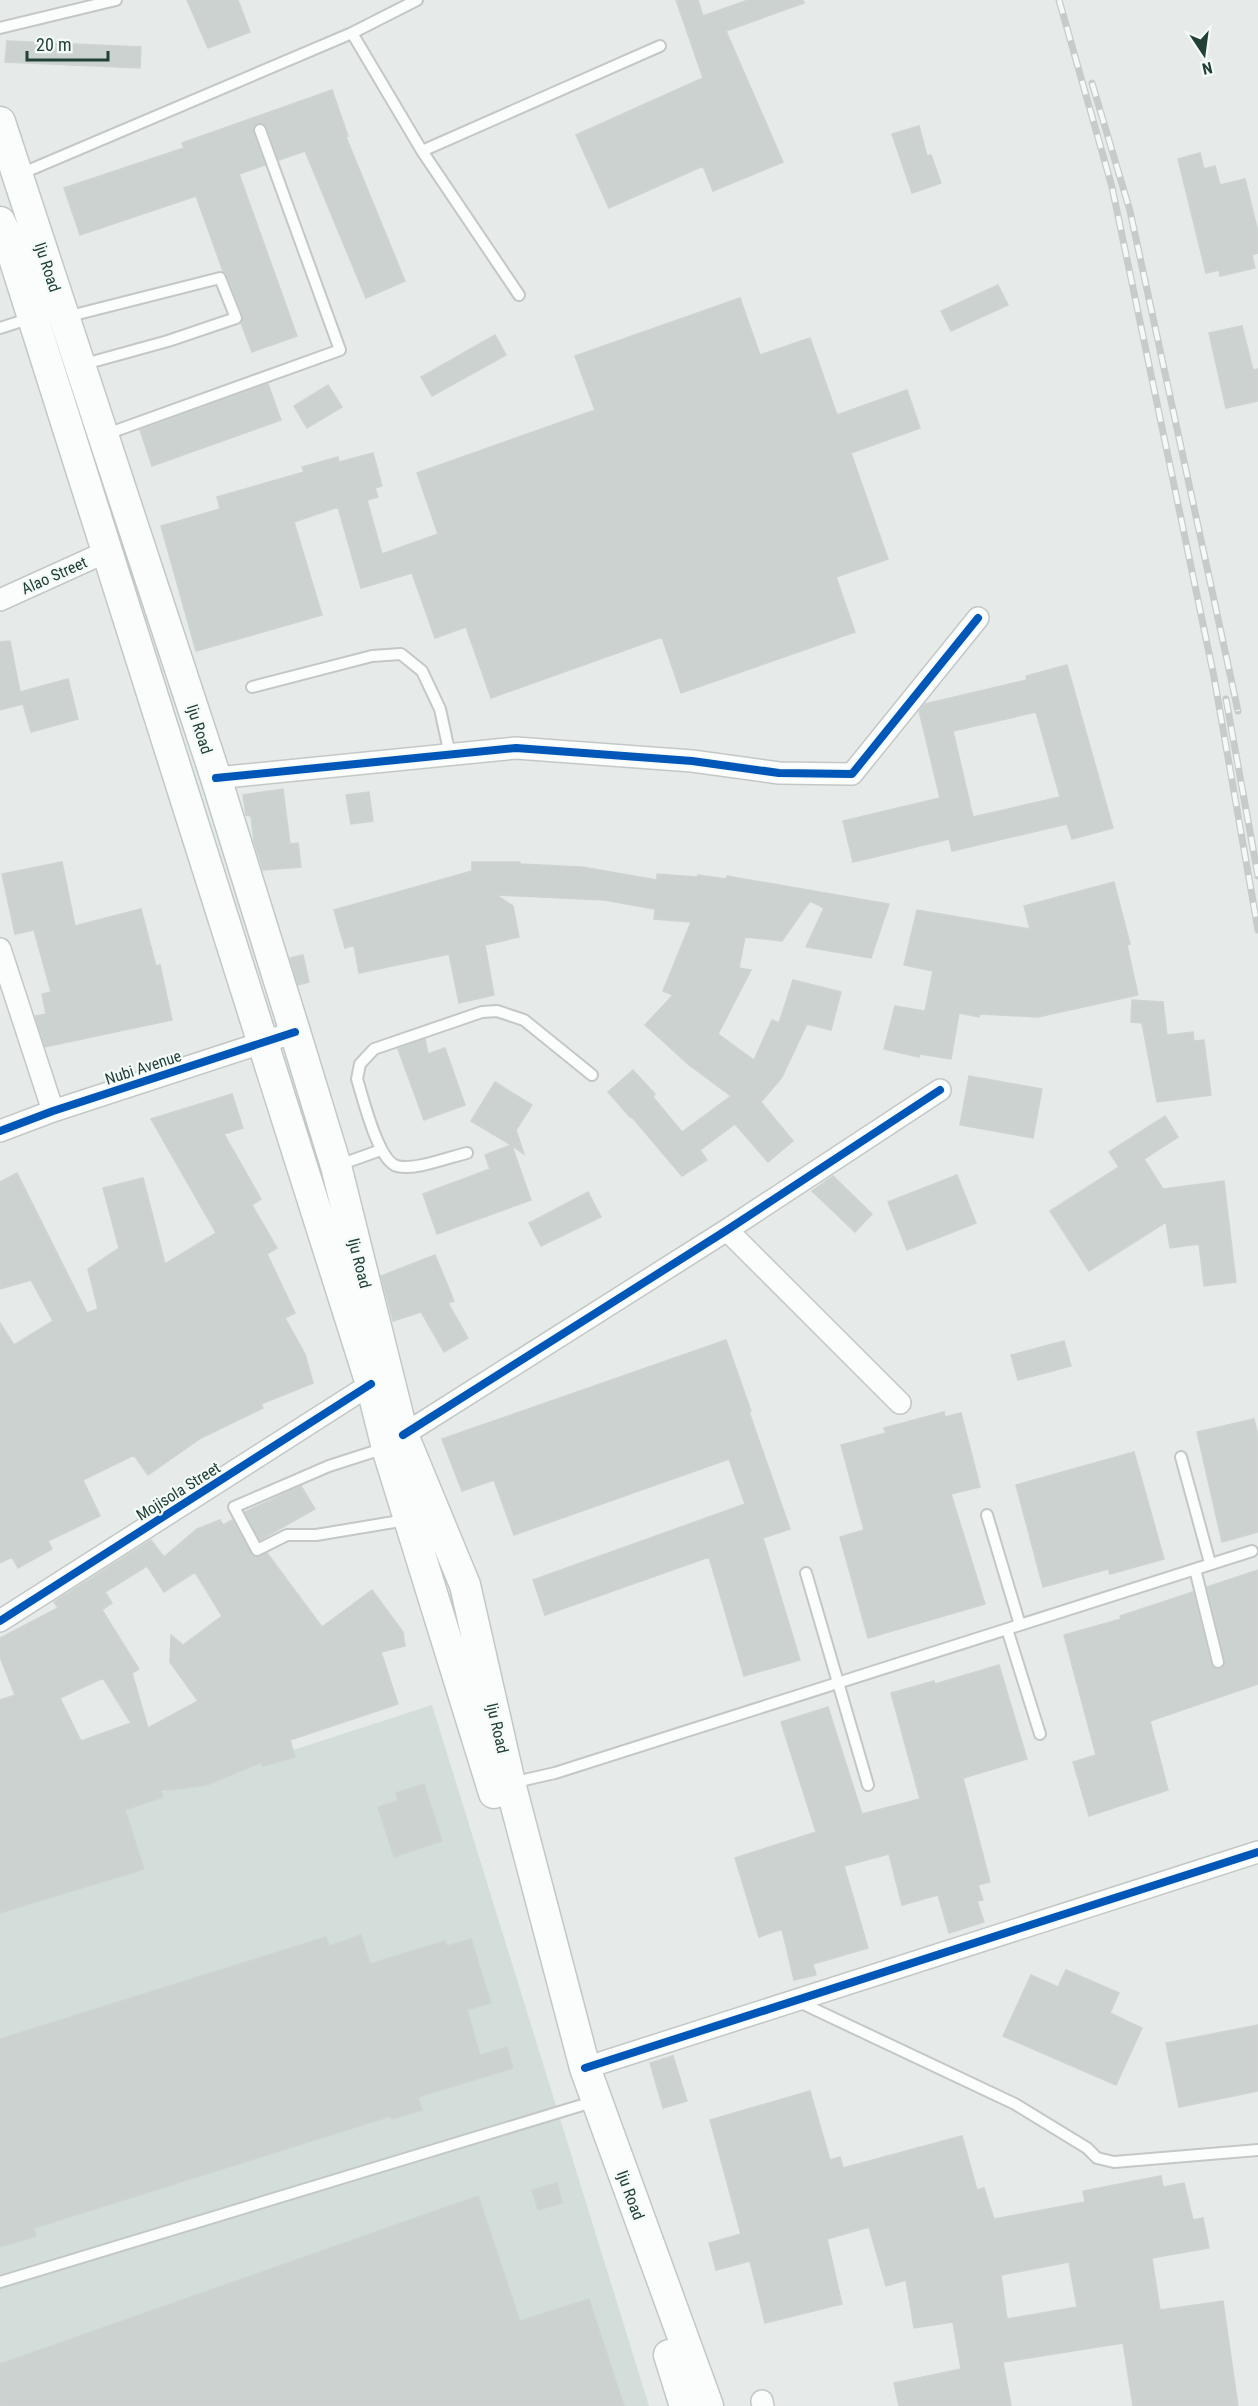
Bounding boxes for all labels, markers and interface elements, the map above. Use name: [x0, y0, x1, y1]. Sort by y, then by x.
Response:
scale bar: [27, 24, 108, 62]
north arrow: [1174, 24, 1234, 84]
text: 20 m: [36, 34, 71, 55]
text: N: [1200, 58, 1214, 78]
street label: Iju Road: [31, 240, 64, 294]
street label: Alao Street: [18, 552, 90, 598]
street label: Iju Road: [183, 702, 216, 756]
street label: Nubi Avenue: [103, 1046, 184, 1089]
street label: Iju Road: [344, 1236, 375, 1290]
street label: Mojisola Street: [133, 1458, 224, 1525]
street label: Iju Road: [483, 1701, 513, 1755]
street label: Iju Road: [613, 2168, 648, 2222]

